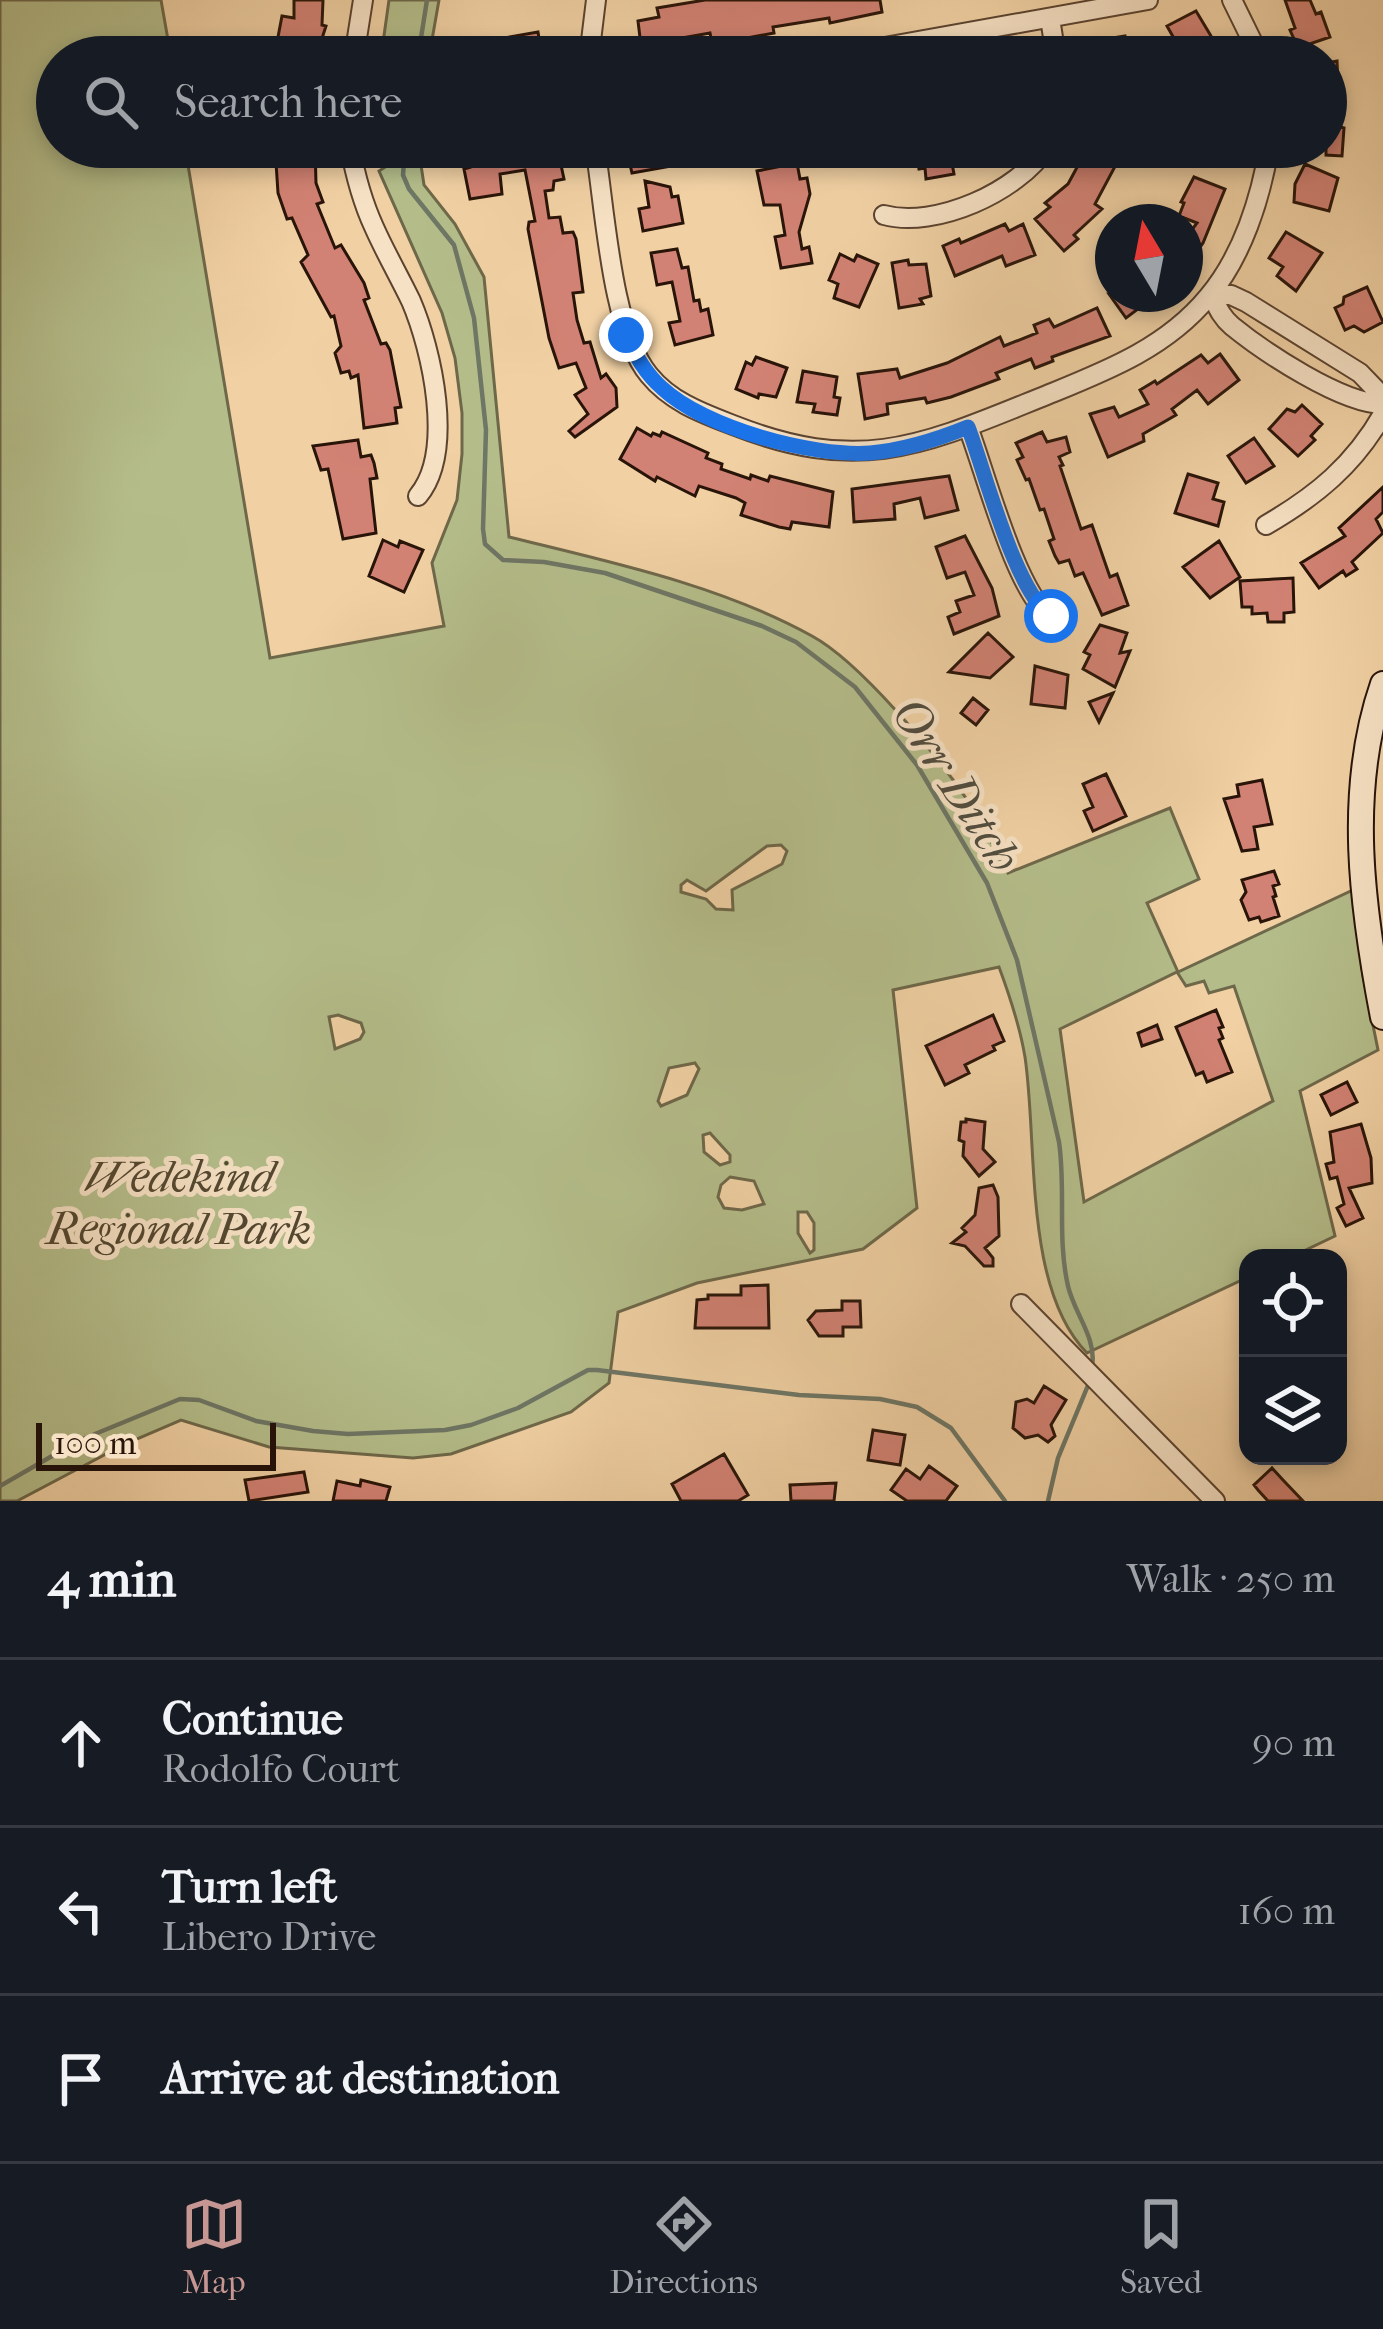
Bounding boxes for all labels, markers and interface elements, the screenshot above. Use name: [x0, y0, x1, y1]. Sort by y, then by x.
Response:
search box: [36, 36, 1347, 168]
icon: search: [78, 69, 144, 135]
text: Search here: [174, 76, 402, 129]
north arrow: [1095, 204, 1203, 312]
route end: [599, 308, 653, 362]
route start: [1024, 589, 1078, 643]
water label: Orr Ditch: [879, 687, 1033, 882]
park label: Wedekind Regional Park: [44, 1151, 311, 1256]
map controls: [1239, 1249, 1347, 1465]
button: locate: [1239, 1249, 1347, 1357]
button: layers: [1239, 1357, 1347, 1465]
scale bar: [36, 1417, 276, 1470]
text: 100 m: [54, 1424, 137, 1463]
text: 4 min: [48, 1549, 176, 1609]
text: Walk · 250 m: [1127, 1556, 1335, 1602]
text: Continue: [162, 1693, 343, 1746]
icon: ahead: [48, 1710, 114, 1776]
text: 90 m: [1252, 1720, 1335, 1766]
text: Rodolfo Court: [162, 1746, 400, 1792]
text: Turn left: [162, 1861, 337, 1914]
icon: left: [48, 1878, 114, 1944]
text: 160 m: [1238, 1888, 1335, 1934]
text: Libero Drive: [162, 1914, 376, 1960]
icon: arrive: [48, 2046, 114, 2112]
text: Arrive at destination: [162, 2052, 559, 2105]
tab: Map: [181, 2191, 247, 2302]
tab: Directions: [609, 2191, 758, 2302]
tab: Saved: [1120, 2191, 1202, 2302]

